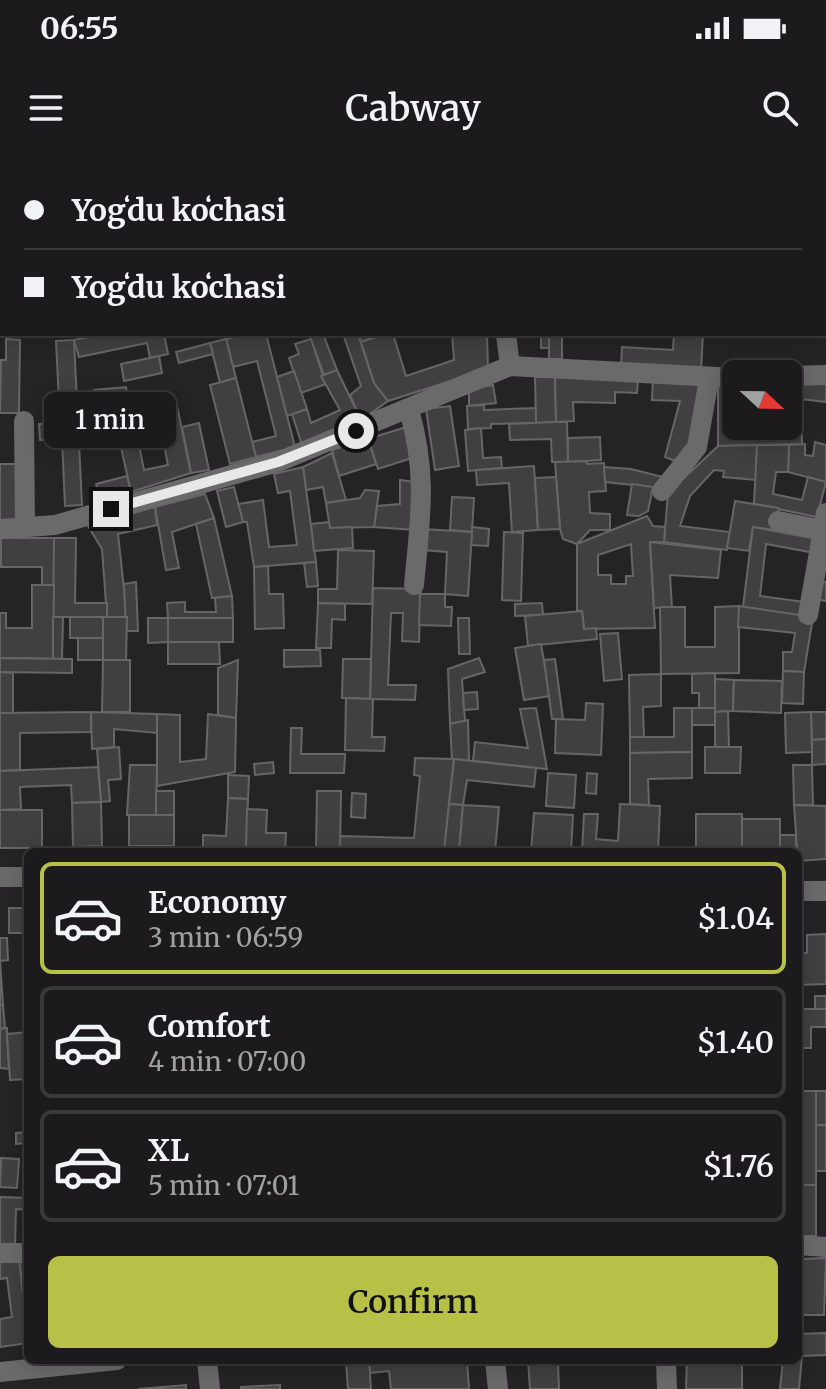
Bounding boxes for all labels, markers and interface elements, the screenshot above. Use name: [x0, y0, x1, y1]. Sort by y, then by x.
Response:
text: 06:55: [40, 9, 119, 47]
icon: menu: [24, 86, 68, 130]
text: Cabway: [345, 86, 481, 131]
icon: search: [758, 86, 802, 130]
text: Yogʻdu koʻchasi: [72, 191, 286, 229]
text: Yogʻdu koʻchasi: [72, 268, 286, 306]
north arrow: [722, 360, 802, 440]
map controls: [722, 360, 802, 440]
callout: 1 min: [45, 393, 177, 449]
text: 1 min: [75, 403, 145, 436]
route start: [338, 413, 374, 449]
route end: [93, 491, 129, 527]
icon: car: [52, 882, 124, 954]
text: Economy: [148, 883, 286, 921]
text: $1.04: [697, 899, 774, 937]
text: 3 min · 06:59: [148, 921, 303, 954]
icon: car: [52, 1006, 124, 1078]
text: Comfort: [148, 1007, 271, 1045]
text: $1.40: [697, 1023, 774, 1061]
text: 4 min · 07:00: [148, 1045, 306, 1078]
icon: car: [52, 1130, 124, 1202]
text: XL: [148, 1131, 189, 1169]
text: $1.76: [702, 1147, 774, 1185]
text: 5 min · 07:01: [148, 1169, 299, 1202]
button: Confirm: [48, 1256, 778, 1348]

